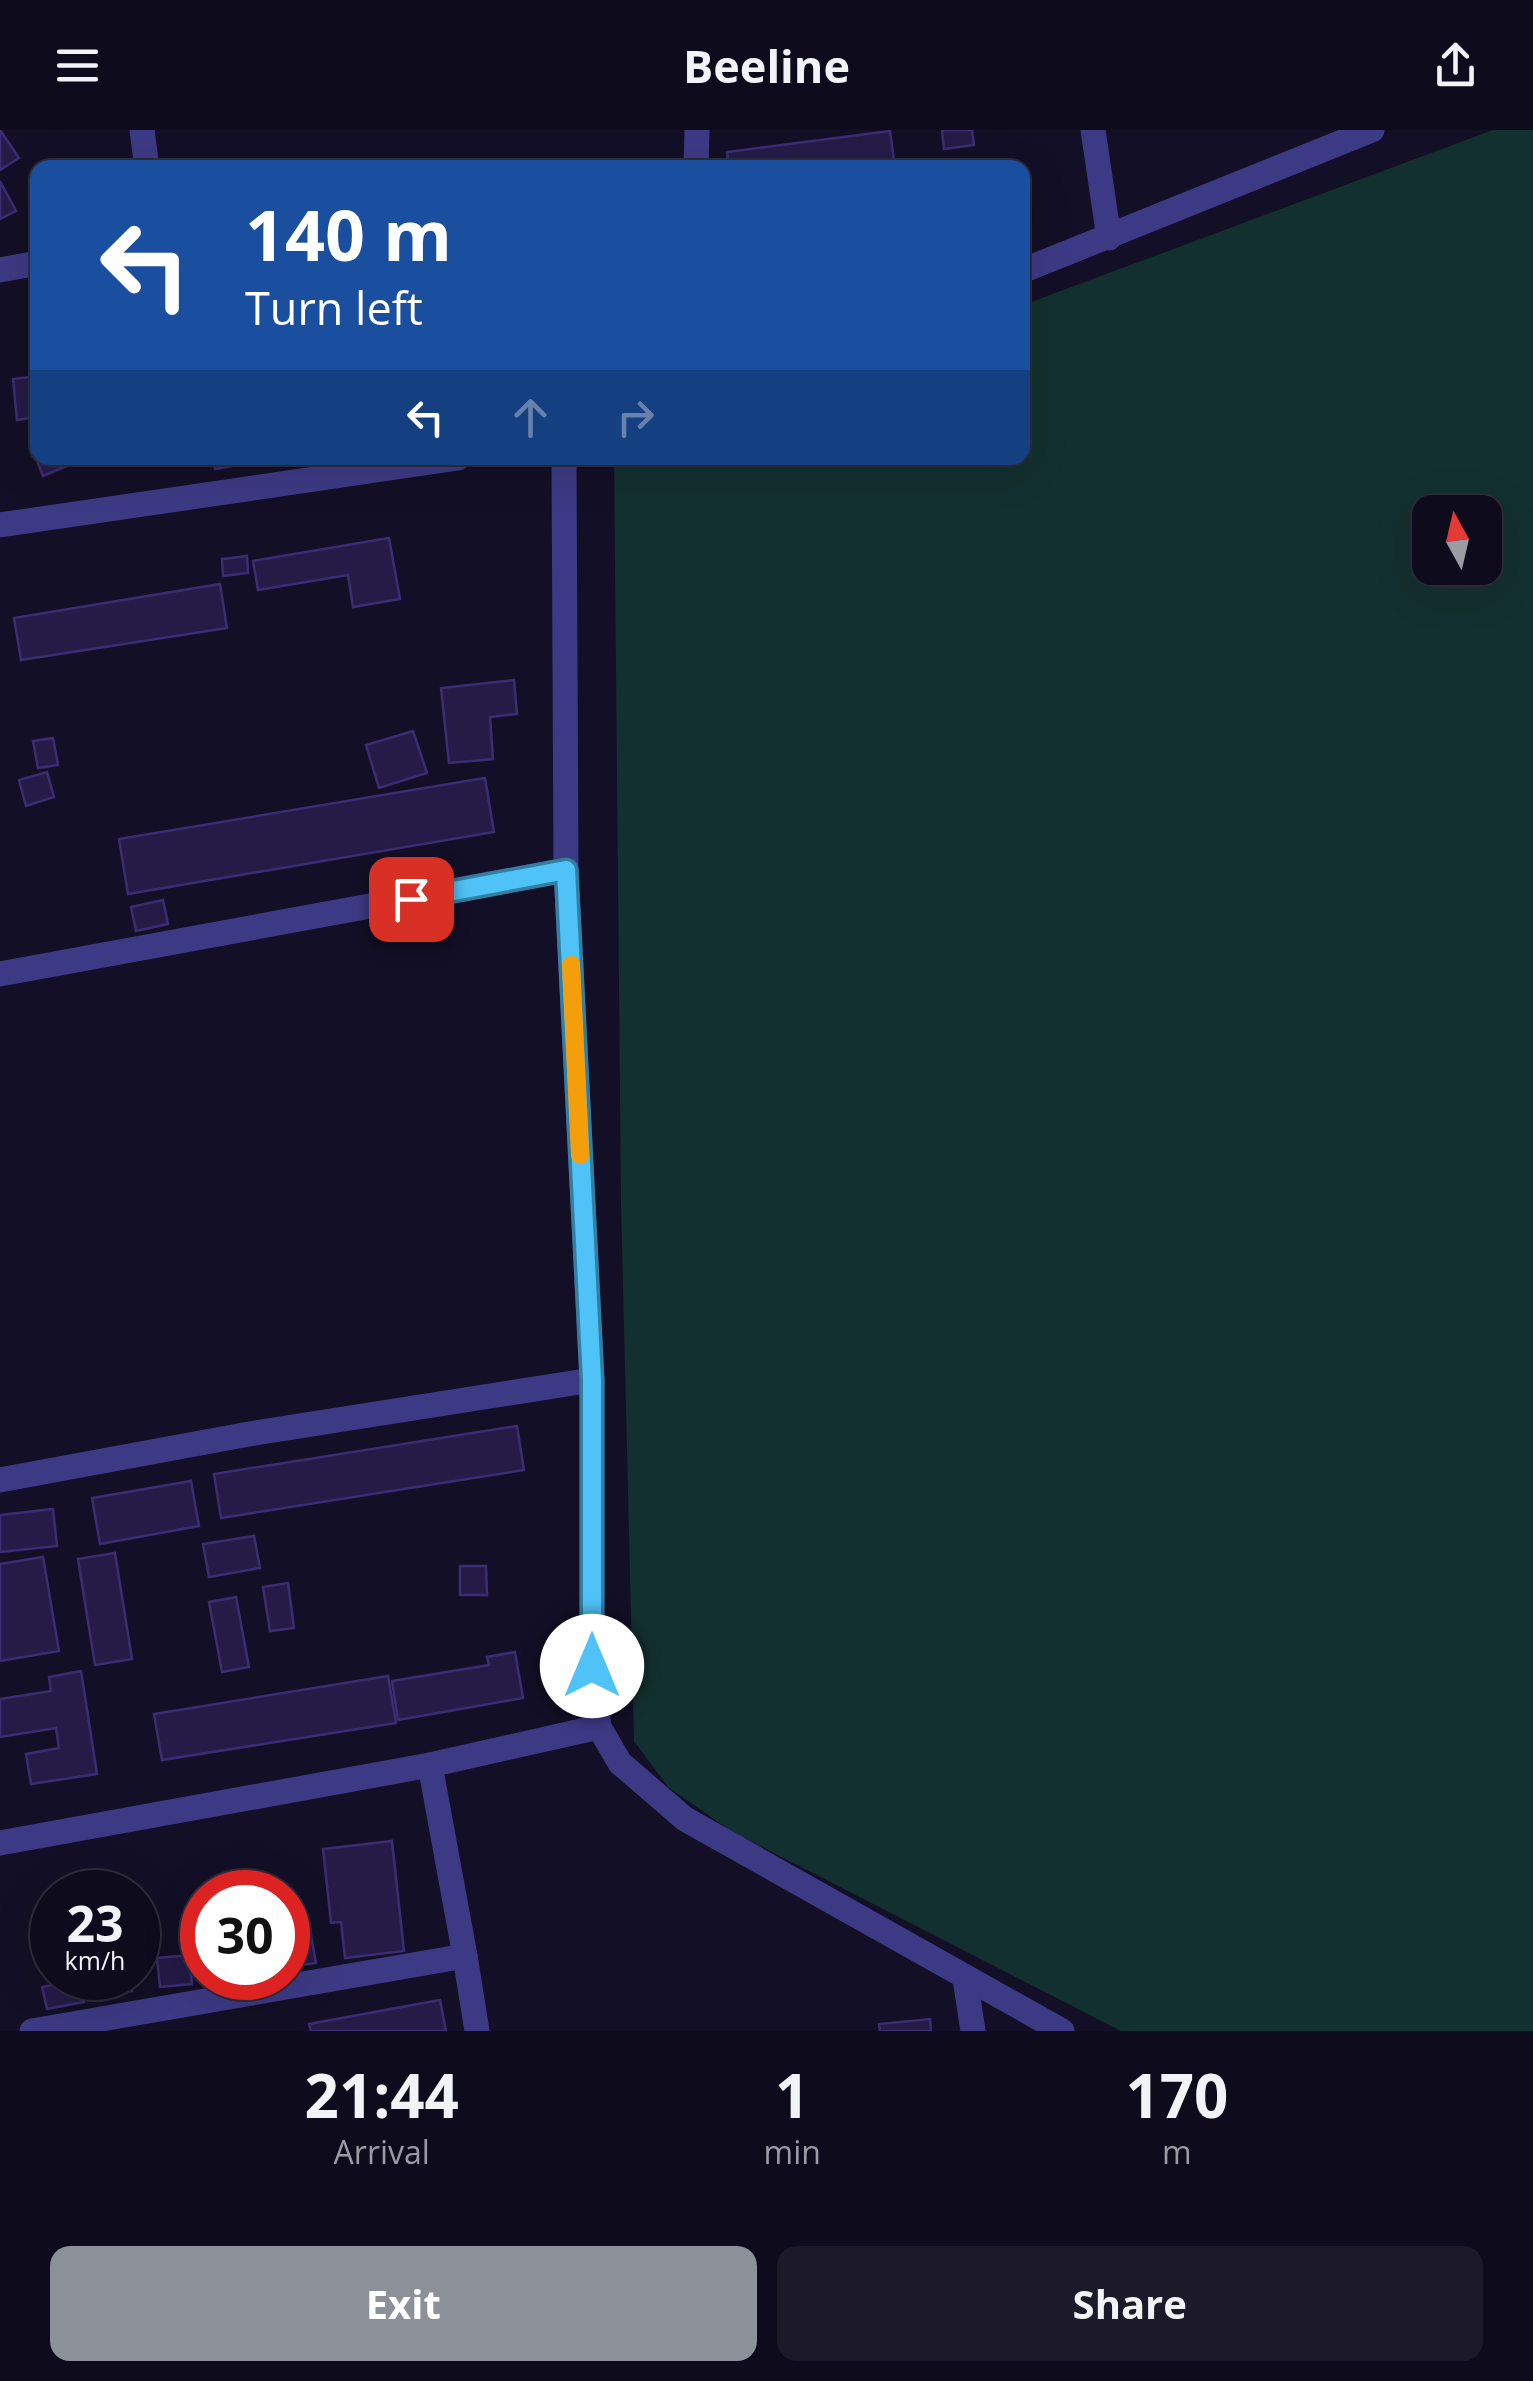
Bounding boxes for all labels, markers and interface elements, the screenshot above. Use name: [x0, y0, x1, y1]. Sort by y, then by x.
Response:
text: Beeline: [683, 35, 850, 96]
icon: menu: [50, 38, 105, 93]
icon: share: [1428, 38, 1483, 93]
text: 140 m: [245, 186, 452, 282]
icon: left: [80, 200, 210, 330]
text: Turn left: [245, 277, 423, 338]
icon: left: [398, 390, 453, 445]
icon: ahead: [503, 390, 558, 445]
icon: right: [608, 390, 663, 445]
north arrow: [1412, 495, 1502, 585]
map controls: [1412, 495, 1502, 585]
pin: [369, 857, 454, 942]
icon: arrive: [384, 872, 439, 927]
position arrow: [540, 1614, 644, 1718]
speed limit sign: 30: [180, 1870, 310, 2000]
text: 23: [66, 1889, 124, 1957]
text: km/h: [65, 1943, 125, 1977]
text: 21:44: [305, 2054, 459, 2136]
text: 1: [775, 2054, 809, 2136]
text: 170: [1125, 2054, 1228, 2136]
text: Arrival: [334, 2130, 430, 2173]
text: min: [764, 2130, 821, 2173]
text: m: [1162, 2130, 1192, 2173]
button: Exit: [50, 2246, 757, 2361]
button: Share: [777, 2246, 1483, 2361]

